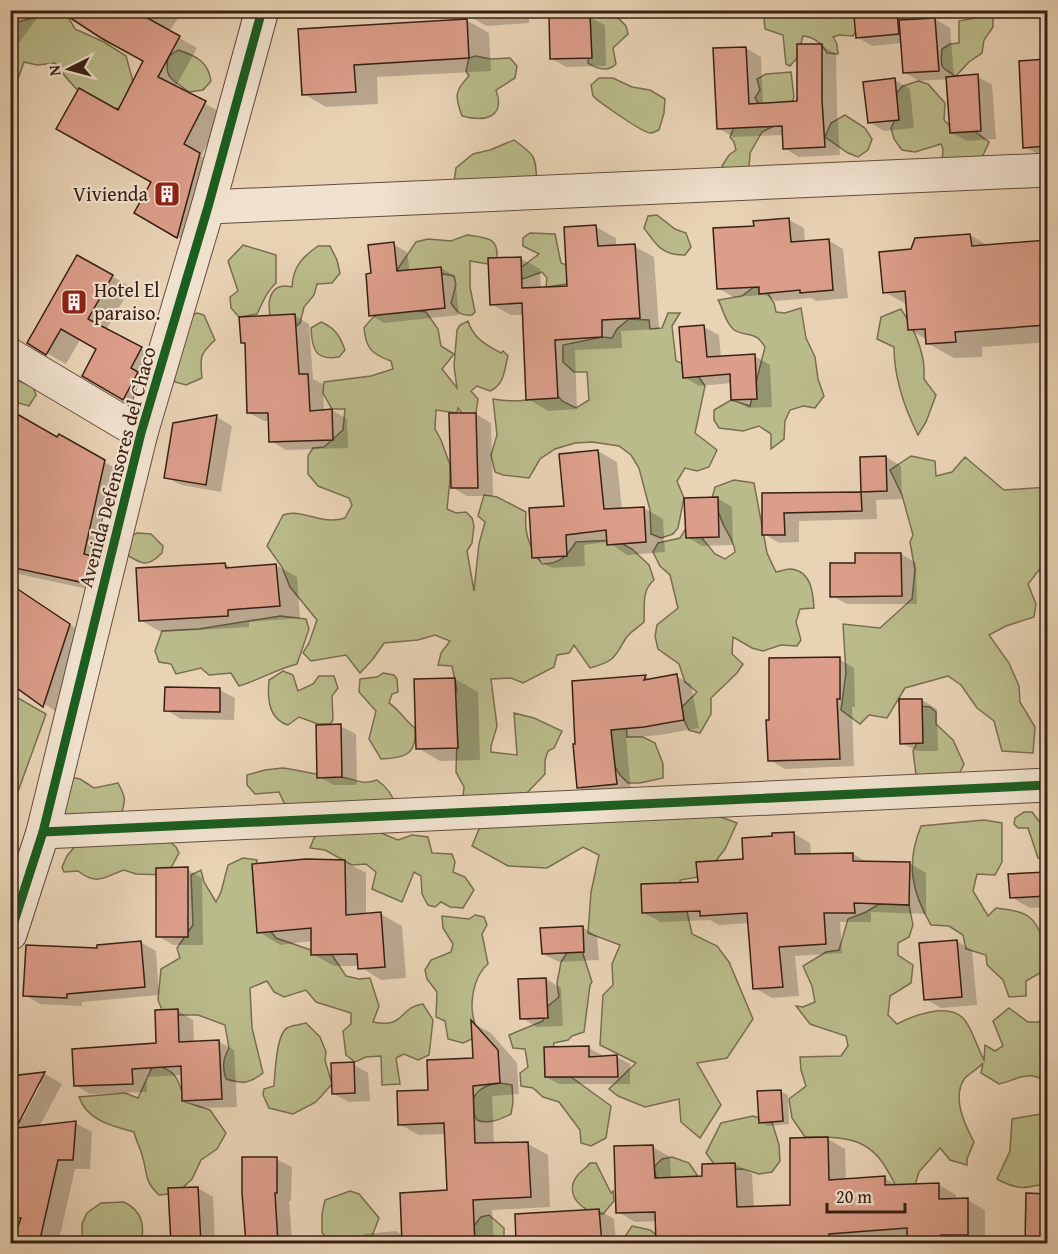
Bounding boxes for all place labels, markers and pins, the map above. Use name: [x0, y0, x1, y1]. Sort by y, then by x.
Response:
place label: Vivienda: [73, 179, 149, 208]
building icon: Vivienda: [152, 179, 182, 209]
place label: Hotel El paraiso.: [94, 275, 160, 327]
building icon: Hotel El paraiso.: [59, 287, 89, 317]

